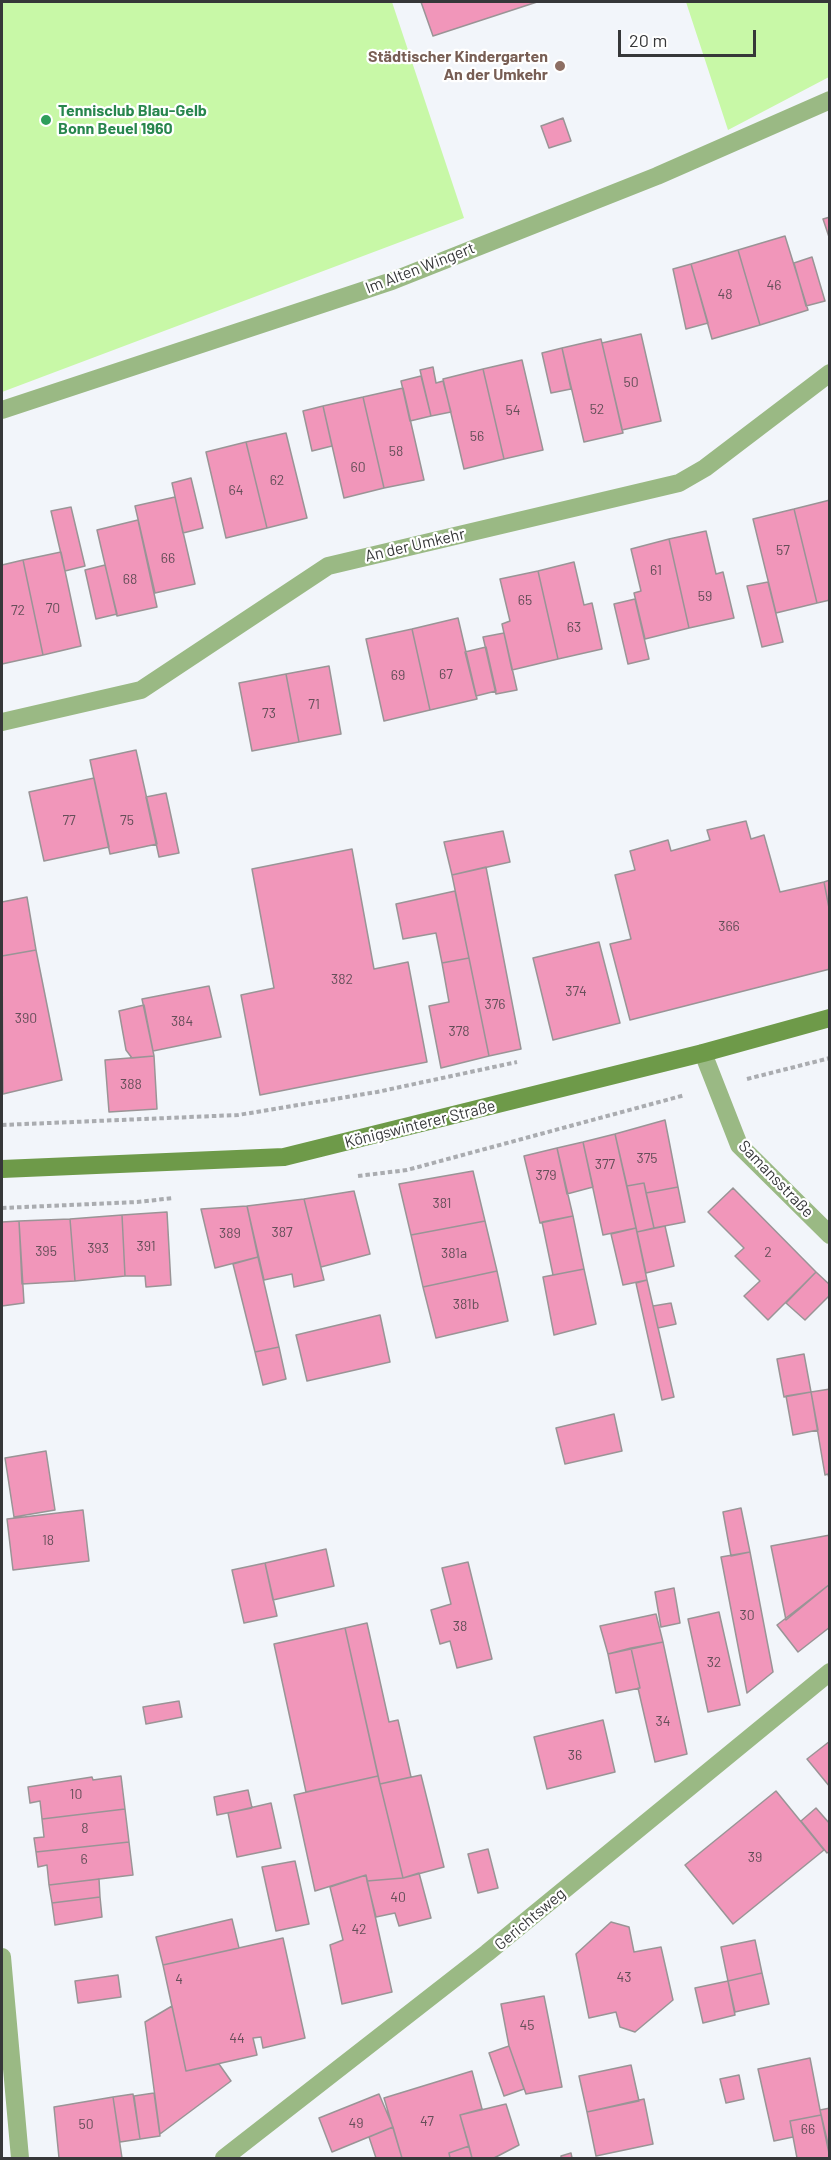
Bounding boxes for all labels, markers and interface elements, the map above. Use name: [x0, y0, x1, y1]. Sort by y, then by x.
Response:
scale bar: [621, 18, 759, 56]
text: 20 m: [629, 29, 667, 51]
place label: Städtischer Kindergarten An der Umkehr: [368, 47, 548, 85]
marker: Städtischer Kindergarten An der Umkehr: [553, 59, 567, 73]
place label: Tennisclub Blau-Gelb Bonn Beuel 1960: [58, 101, 207, 139]
marker: Tennisclub Blau-Gelb Bonn Beuel 1960: [39, 113, 53, 127]
street label: Im Alten Wingert: [363, 238, 477, 298]
house number: 46: [767, 277, 781, 293]
house number: 48: [717, 286, 733, 302]
house number: 50: [623, 374, 639, 390]
house number: 52: [590, 401, 604, 417]
house number: 54: [506, 402, 520, 418]
house number: 56: [470, 428, 484, 444]
house number: 58: [389, 443, 403, 459]
house number: 60: [350, 459, 366, 475]
house number: 62: [270, 472, 284, 488]
house number: 64: [229, 482, 243, 498]
street label: An der Umkehr: [363, 524, 467, 566]
house number: 57: [776, 542, 790, 558]
house number: 66: [161, 550, 175, 566]
house number: 61: [650, 562, 662, 578]
house number: 68: [123, 571, 137, 587]
house number: 59: [698, 588, 712, 604]
house number: 65: [518, 592, 532, 608]
house number: 70: [46, 600, 60, 616]
house number: 72: [11, 602, 25, 618]
house number: 63: [567, 619, 581, 635]
house number: 67: [439, 666, 453, 682]
house number: 69: [391, 667, 405, 683]
house number: 71: [308, 696, 320, 712]
house number: 73: [262, 705, 276, 721]
house number: 77: [62, 812, 76, 828]
house number: 75: [120, 812, 134, 828]
house number: 366: [718, 918, 740, 934]
house number: 382: [331, 971, 353, 987]
house number: 374: [565, 983, 587, 999]
house number: 376: [484, 996, 506, 1012]
house number: 390: [15, 1010, 37, 1026]
house number: 384: [171, 1013, 193, 1029]
house number: 378: [448, 1023, 470, 1039]
house number: 388: [120, 1076, 142, 1092]
street label: Königswinterer Straße: [343, 1096, 497, 1152]
street label: Samansstraße: [734, 1136, 818, 1222]
house number: 375: [636, 1150, 658, 1166]
house number: 377: [595, 1156, 615, 1172]
house number: 379: [535, 1167, 557, 1183]
house number: 381: [432, 1195, 452, 1211]
house number: 387: [271, 1224, 293, 1240]
house number: 389: [219, 1225, 241, 1241]
house number: 391: [136, 1238, 156, 1254]
house number: 393: [87, 1240, 109, 1256]
house number: 395: [35, 1243, 57, 1259]
house number: 2: [764, 1244, 772, 1260]
house number: 381a: [441, 1245, 467, 1261]
house number: 381b: [453, 1296, 479, 1312]
house number: 18: [42, 1532, 54, 1548]
house number: 30: [739, 1607, 755, 1623]
house number: 38: [453, 1618, 467, 1634]
house number: 32: [707, 1654, 721, 1670]
house number: 34: [656, 1713, 670, 1729]
house number: 36: [568, 1747, 582, 1763]
house number: 10: [70, 1786, 82, 1802]
house number: 8: [81, 1820, 89, 1836]
house number: 39: [748, 1849, 762, 1865]
house number: 6: [80, 1851, 88, 1867]
street label: Gerichtsweg: [491, 1884, 569, 1954]
house number: 40: [390, 1889, 406, 1905]
house number: 42: [351, 1921, 367, 1937]
house number: 43: [617, 1969, 631, 1985]
house number: 4: [175, 1971, 183, 1987]
house number: 45: [520, 2017, 534, 2033]
house number: 44: [229, 2030, 245, 2046]
house number: 47: [420, 2113, 434, 2129]
house number: 49: [348, 2115, 364, 2131]
house number: 50: [78, 2116, 94, 2132]
house number: 66: [801, 2121, 815, 2137]

